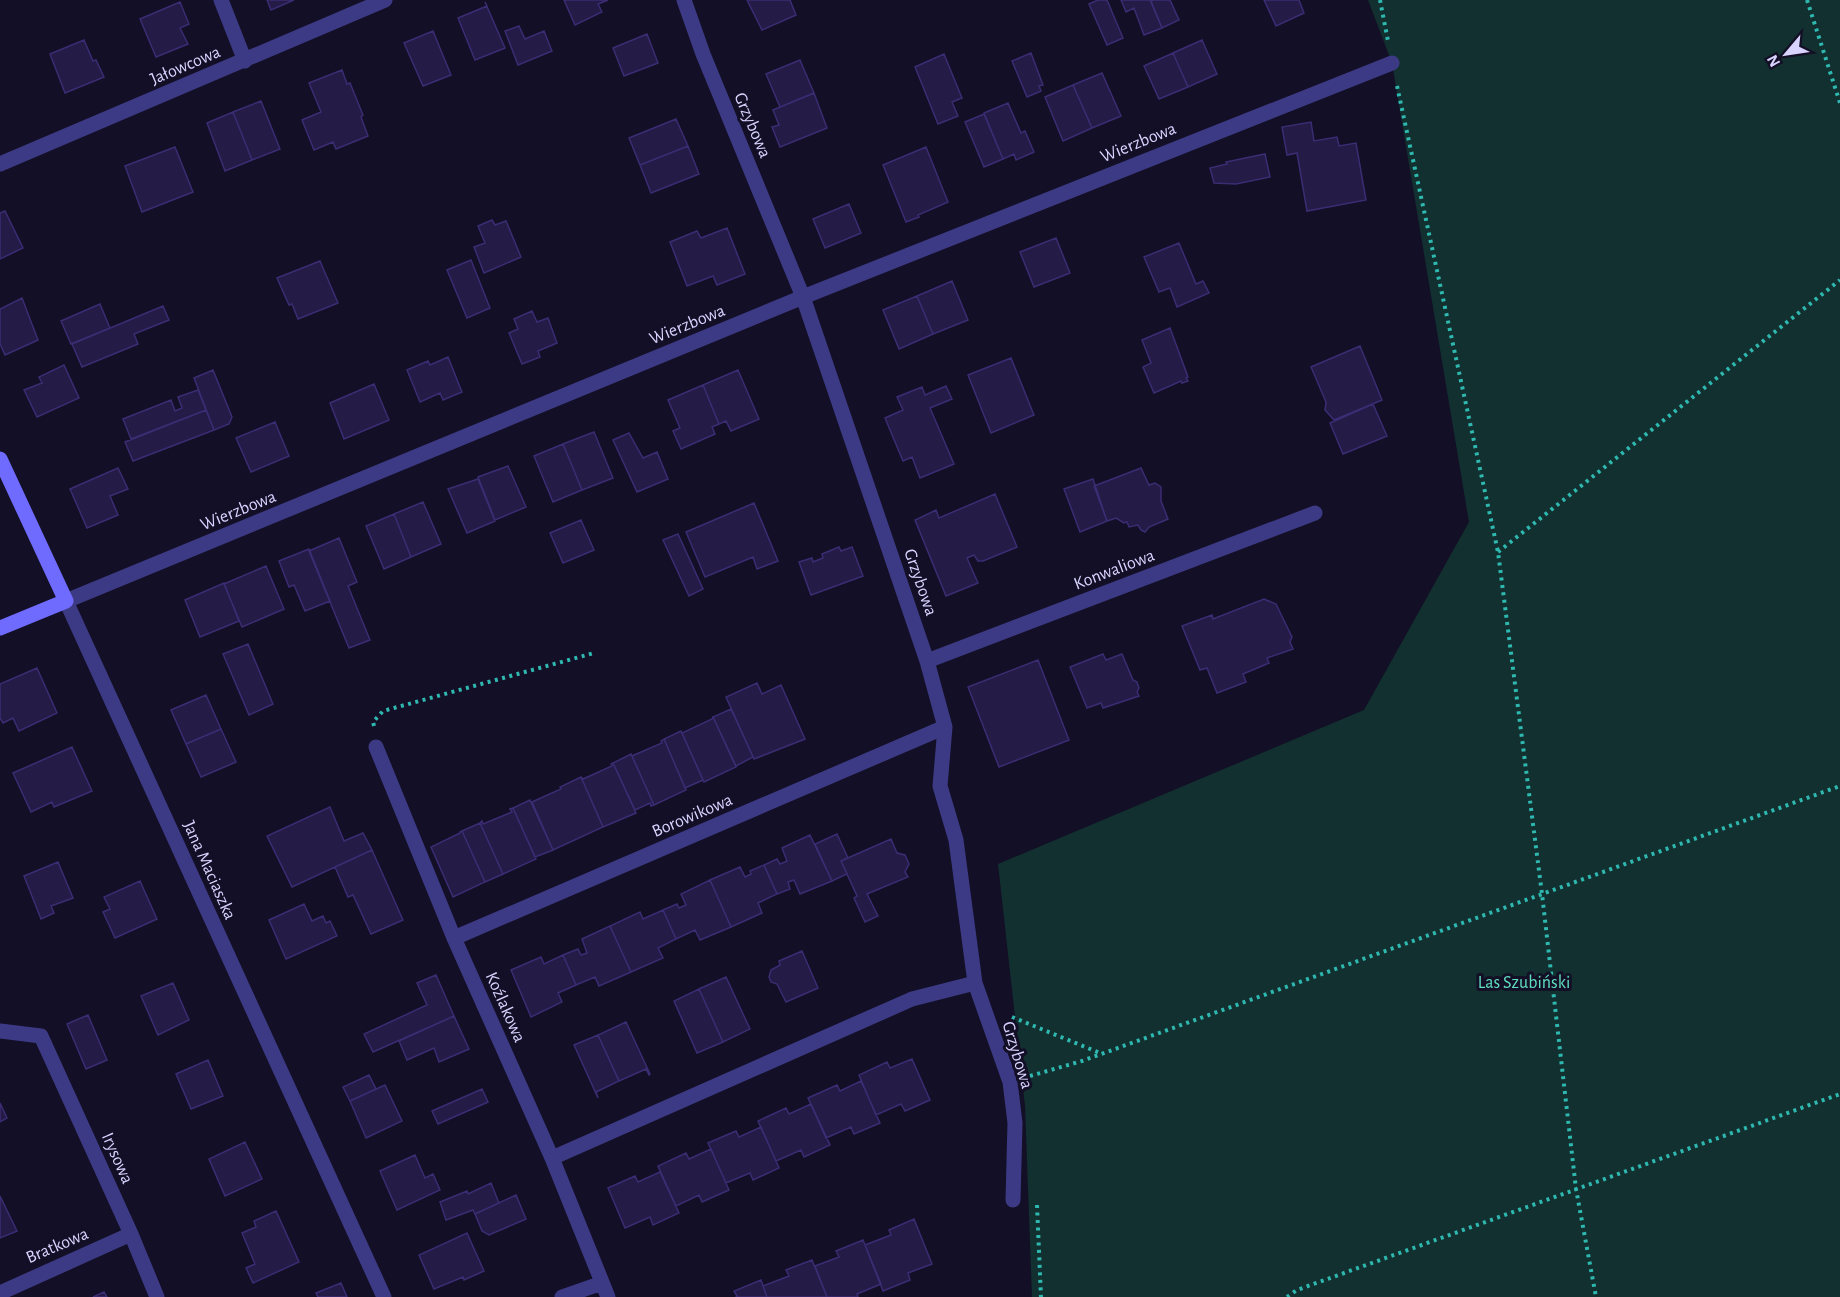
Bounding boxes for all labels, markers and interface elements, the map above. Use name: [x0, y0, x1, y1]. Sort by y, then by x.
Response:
north arrow: [1756, 24, 1816, 84]
street label: Jałowcowa: [148, 43, 223, 89]
text: N: [1764, 52, 1783, 70]
street label: Grzybowa: [730, 90, 774, 161]
street label: Wierzbowa: [1098, 120, 1179, 166]
street label: Wierzbowa: [647, 302, 728, 348]
street label: Wierzbowa: [198, 488, 279, 534]
street label: Konwaliowa: [1072, 546, 1157, 594]
street label: Grzybowa: [900, 547, 940, 618]
street label: Borowikowa: [649, 791, 735, 841]
street label: Jana Maciaszka: [179, 818, 239, 923]
street label: Koźlakowa: [482, 970, 529, 1045]
park label: Las Szubiński: [1478, 974, 1570, 992]
street label: Grzybowa: [998, 1019, 1036, 1091]
street label: Irysowa: [98, 1130, 136, 1187]
street label: Bratkowa: [24, 1225, 91, 1267]

